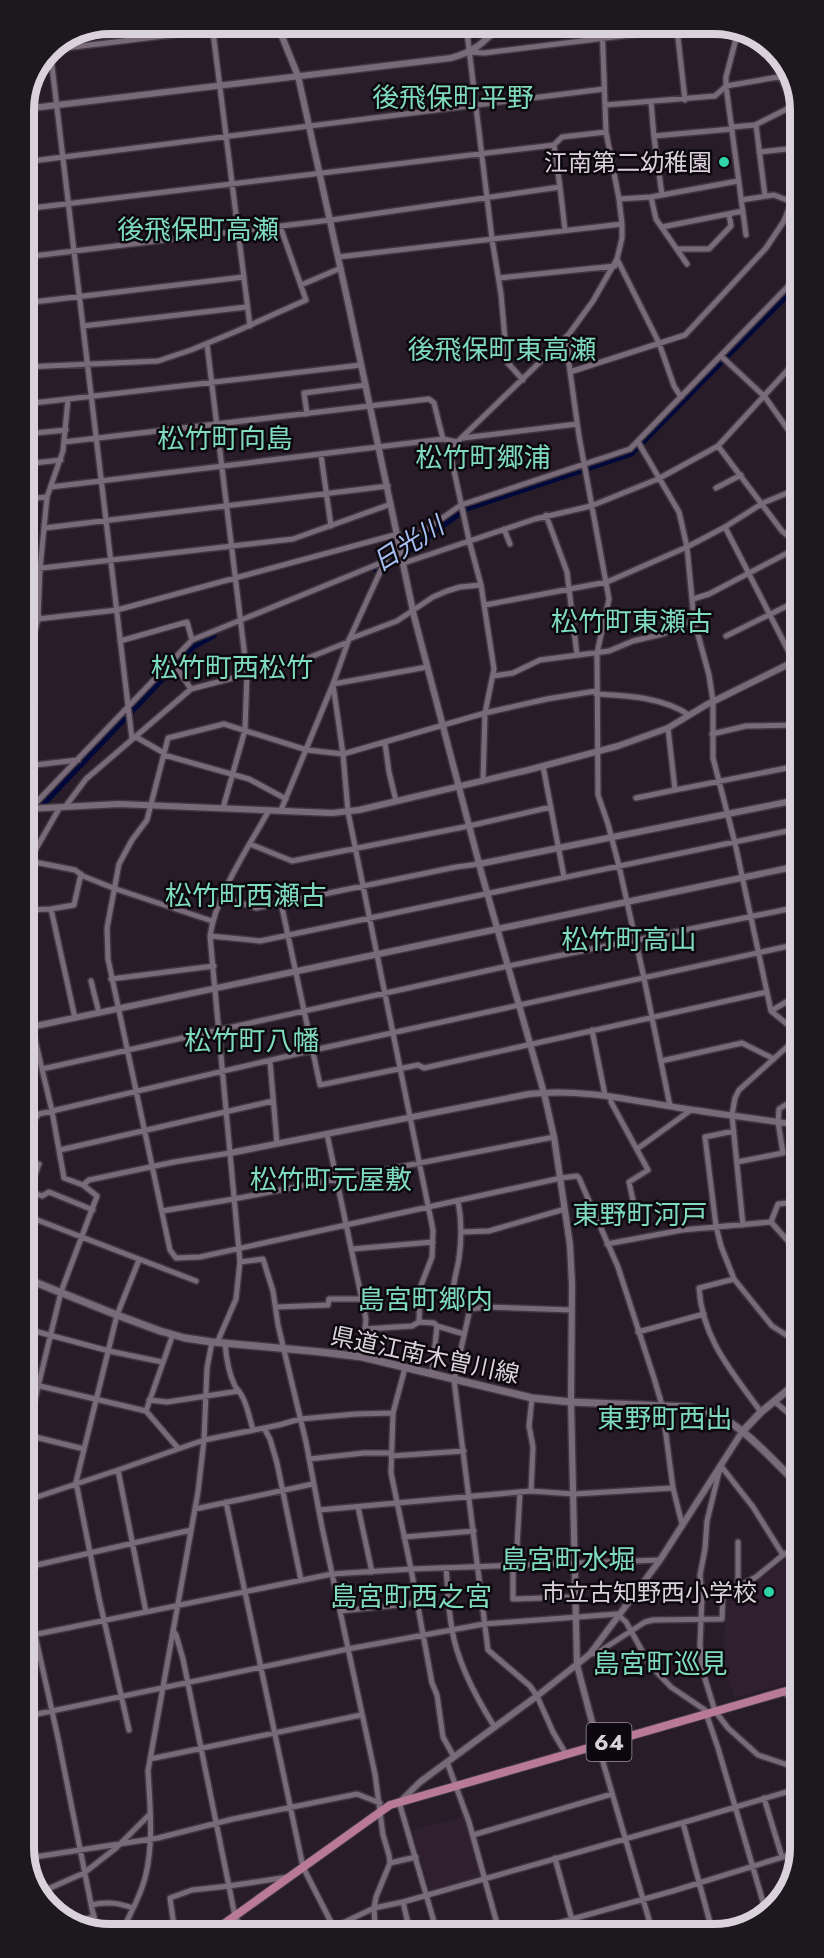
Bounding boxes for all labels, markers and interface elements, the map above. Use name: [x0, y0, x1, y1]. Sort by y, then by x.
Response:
district label: 後飛保町平野: [372, 78, 534, 117]
place label: 江南第二幼稚園: [544, 145, 712, 180]
marker: 江南第二幼稚園: [717, 155, 731, 169]
district label: 後飛保町高瀬: [117, 210, 279, 249]
district label: 後飛保町東高瀬: [408, 330, 597, 369]
district label: 松竹町向島: [158, 419, 293, 458]
district label: 松竹町郷浦: [416, 438, 551, 477]
water label: 日光川: [365, 506, 454, 581]
district label: 松竹町東瀬古: [551, 602, 713, 641]
district label: 松竹町西松竹: [151, 648, 313, 687]
district label: 松竹町西瀬古: [165, 876, 327, 915]
district label: 松竹町高山: [562, 920, 697, 959]
district label: 松竹町八幡: [185, 1021, 320, 1060]
district label: 松竹町元屋敷: [250, 1160, 412, 1199]
district label: 東野町河戸: [573, 1195, 708, 1234]
district label: 島宮町郷内: [358, 1280, 493, 1319]
street label: 県道江南木曽川線: [327, 1318, 523, 1392]
district label: 東野町西出: [598, 1399, 733, 1438]
district label: 島宮町水堀: [501, 1540, 636, 1579]
place label: 市立古知野西小学校: [541, 1575, 757, 1610]
district label: 島宮町西之宮: [330, 1577, 492, 1616]
marker: 市立古知野西小学校: [762, 1585, 776, 1599]
district label: 島宮町巡見: [593, 1644, 728, 1683]
road number: 64: [586, 1723, 632, 1761]

